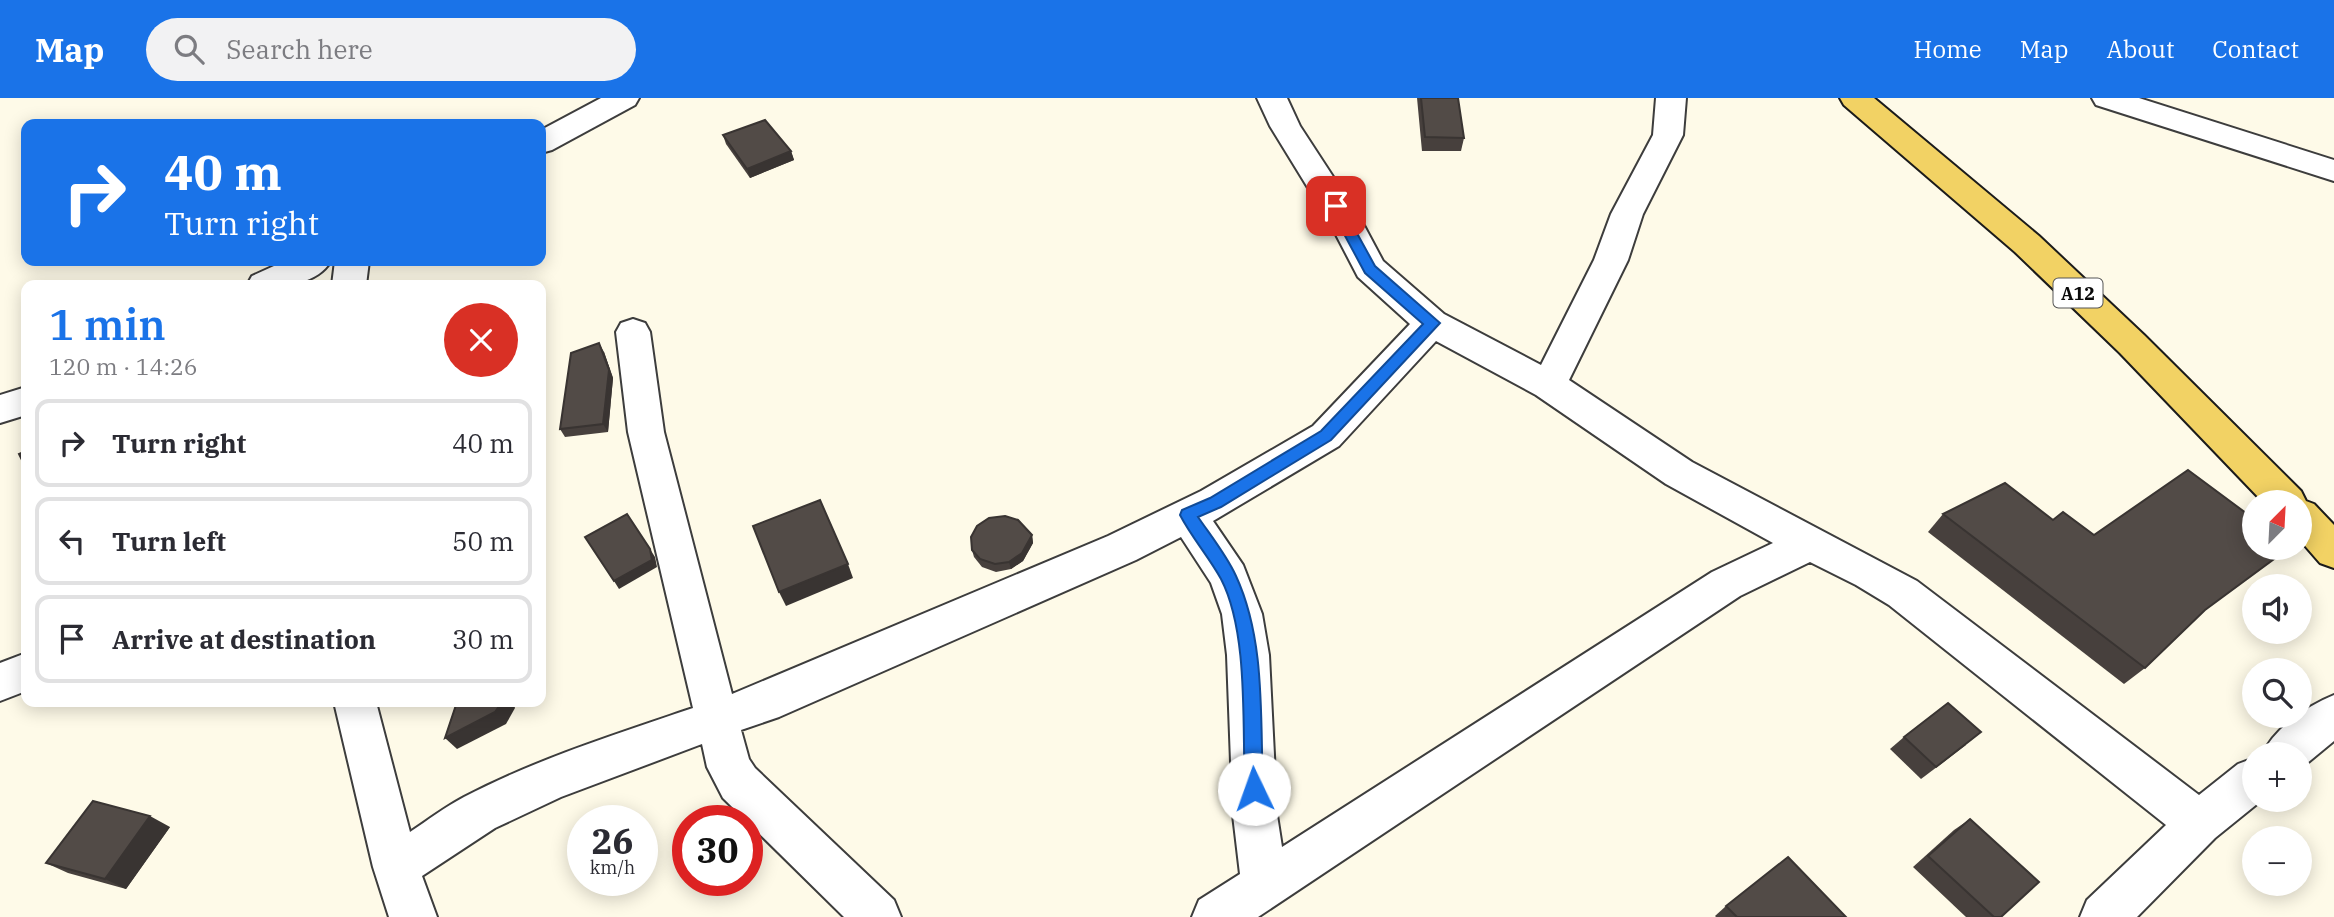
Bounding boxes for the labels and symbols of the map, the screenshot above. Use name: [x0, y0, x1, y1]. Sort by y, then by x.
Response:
pin: [1306, 176, 1366, 236]
road number: A12: [2054, 278, 2102, 308]
north arrow: [2242, 490, 2312, 560]
position arrow: [1217, 752, 1291, 826]
speed limit sign: 30: [672, 805, 763, 896]

